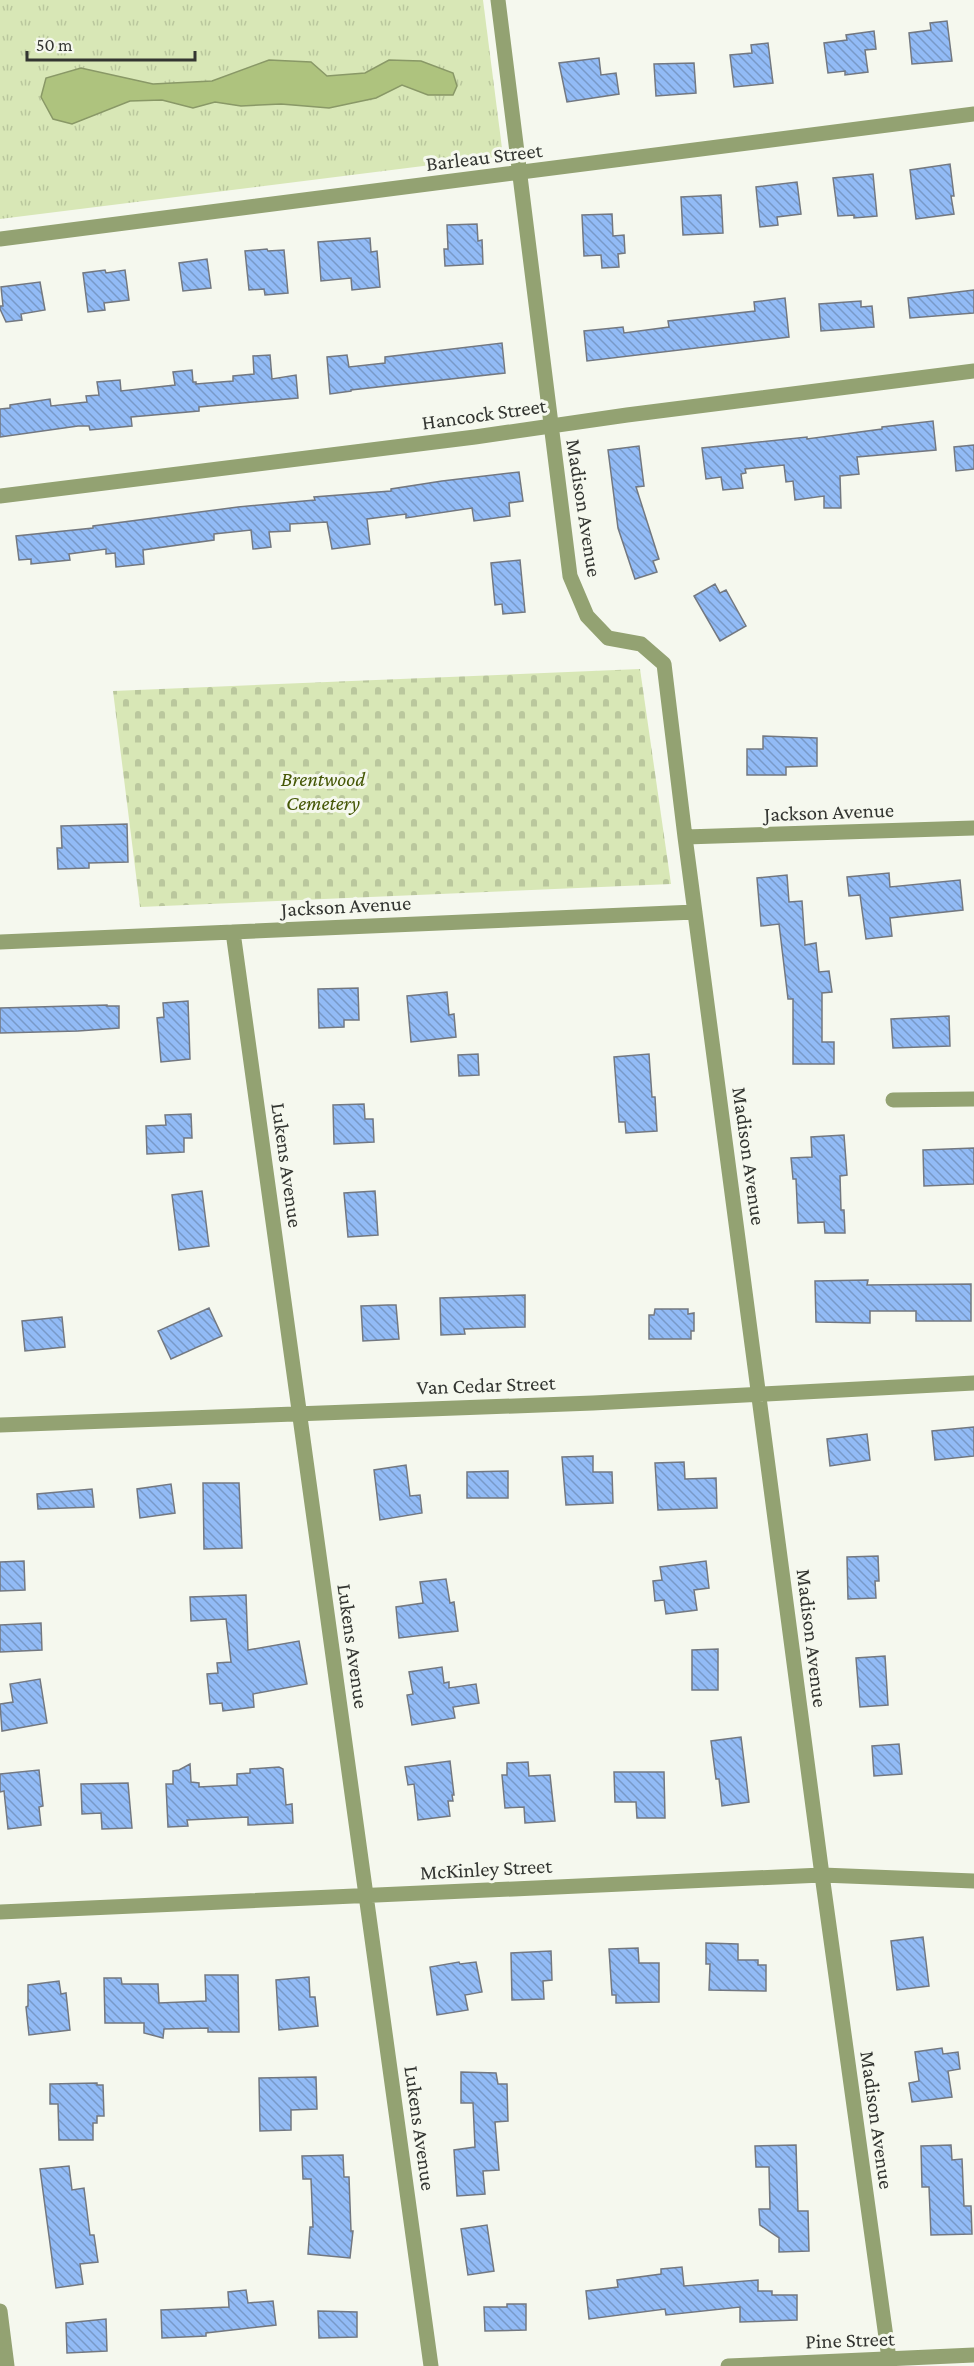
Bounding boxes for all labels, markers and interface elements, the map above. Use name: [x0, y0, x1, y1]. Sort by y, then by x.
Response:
scale bar: [27, 24, 195, 62]
text: 50 m: [36, 35, 73, 55]
street label: Barleau Street: [424, 138, 545, 176]
street label: Hancock Street: [420, 393, 549, 435]
street label: Madison Avenue: [561, 437, 607, 579]
park label: Brentwood Cemetery: [281, 767, 366, 815]
street label: Jackson Avenue: [762, 798, 894, 826]
street label: Jackson Avenue: [278, 891, 412, 921]
street label: Madison Avenue: [727, 1085, 771, 1227]
street label: Lukens Avenue: [266, 1101, 308, 1229]
street label: Van Cedar Street: [416, 1371, 557, 1399]
street label: Madison Avenue: [792, 1567, 832, 1709]
street label: Lukens Avenue: [332, 1582, 374, 1710]
street label: McKinley Street: [419, 1853, 554, 1884]
street label: Madison Avenue: [855, 2049, 899, 2191]
street label: Lukens Avenue: [399, 2064, 441, 2192]
street label: Pine Street: [805, 2326, 896, 2354]

